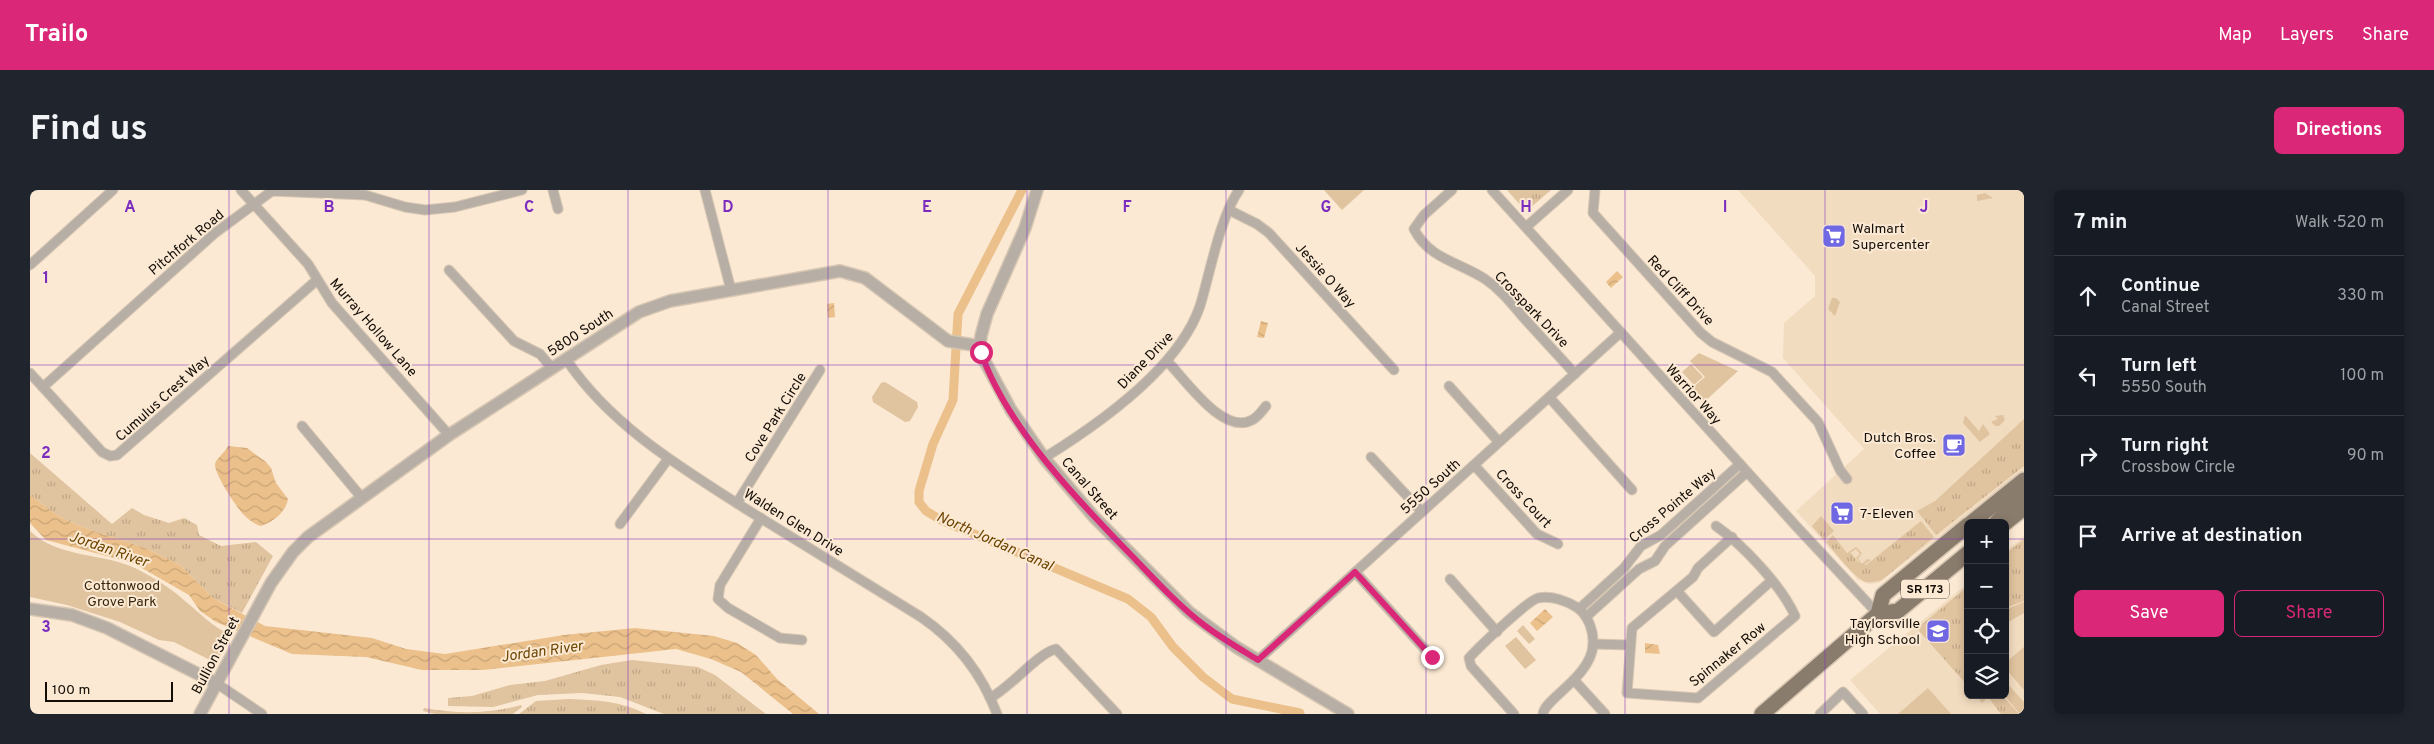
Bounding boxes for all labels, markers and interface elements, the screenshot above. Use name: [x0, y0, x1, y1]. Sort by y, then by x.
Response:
text: Trailo: [25, 20, 88, 50]
text: Map: [2218, 24, 2252, 47]
text: Layers: [2280, 24, 2334, 47]
text: Share: [2362, 24, 2409, 47]
button: Directions: [2274, 107, 2404, 154]
text: Find us: [30, 108, 148, 152]
text: A: [124, 198, 136, 218]
text: B: [323, 198, 335, 218]
text: C: [524, 198, 534, 218]
text: D: [722, 198, 734, 218]
text: E: [922, 198, 932, 218]
text: F: [1122, 198, 1132, 218]
text: G: [1321, 198, 1331, 218]
text: H: [1520, 198, 1532, 218]
text: I: [1723, 198, 1727, 218]
text: J: [1920, 198, 1928, 218]
street label: Pitchfork Road: [146, 207, 228, 280]
text: 7 min: [2074, 209, 2127, 236]
text: Walk · 520 m: [2295, 213, 2384, 233]
place label: Walmart Supercenter: [1852, 221, 1931, 254]
supermarket icon: Walmart Supercenter: [1821, 223, 1847, 249]
street label: Jessie O Way: [1291, 240, 1359, 312]
street label: Red Cliff Drive: [1643, 252, 1717, 330]
street label: Crosspark Drive: [1490, 268, 1572, 352]
text: 1: [43, 269, 49, 289]
text: Continue: [2121, 274, 2200, 298]
street label: Murray Hollow Lane: [326, 275, 420, 381]
icon: ahead: [2074, 282, 2102, 310]
text: 330 m: [2337, 286, 2384, 306]
text: Canal Street: [2121, 298, 2209, 318]
street label: 5800 South: [545, 306, 617, 361]
street label: Diane Drive: [1115, 329, 1177, 393]
route start: [970, 341, 993, 364]
street label: Cumulus Crest Way: [112, 352, 214, 446]
text: Turn left: [2121, 354, 2197, 378]
street label: Warrior Way: [1661, 361, 1725, 429]
icon: left: [2074, 362, 2102, 390]
text: 100 m: [2340, 366, 2384, 386]
street label: Cove Park Circle: [742, 370, 811, 466]
text: 5550 South: [2121, 378, 2207, 398]
place label: Dutch Bros. Coffee: [1864, 430, 1936, 463]
cafe icon: Dutch Bros. Coffee: [1941, 432, 1967, 458]
text: Turn right: [2121, 434, 2209, 458]
icon: right: [2074, 442, 2102, 470]
text: 2: [41, 444, 51, 464]
text: 90 m: [2347, 446, 2384, 466]
street label: Canal Street: [1057, 454, 1121, 524]
street label: 5550 South: [1397, 456, 1465, 519]
text: Crossbow Circle: [2121, 458, 2235, 478]
street label: Cross Pointe Way: [1626, 465, 1720, 547]
street label: Cross Court: [1491, 466, 1554, 532]
street label: Walden Glen Drive: [740, 486, 846, 561]
supermarket icon: 7-Eleven: [1829, 500, 1855, 526]
place label: 7-Eleven: [1860, 506, 1914, 523]
water label: North Jordan Canal: [933, 508, 1057, 577]
map controls: [1964, 519, 2009, 699]
button: +: [1964, 519, 2009, 564]
icon: arrive: [2074, 522, 2102, 550]
text: Arrive at destination: [2121, 524, 2302, 548]
water label: Jordan River: [66, 528, 152, 573]
button: −: [1964, 564, 2009, 609]
park label: Cottonwood Grove Park: [84, 578, 160, 611]
road number: SR 173: [1901, 579, 1949, 598]
button: Save: [2074, 590, 2224, 637]
button: Share: [2234, 590, 2384, 637]
button: locate: [1964, 609, 2009, 654]
street label: Bullion Street: [189, 614, 244, 697]
place label: Taylorsville High School: [1845, 616, 1920, 649]
text: 3: [41, 618, 51, 638]
school or university icon: Taylorsville High School: [1925, 618, 1951, 644]
street label: Spinnaker Row: [1686, 619, 1770, 691]
water label: Jordan River: [500, 637, 586, 668]
route end: [1421, 646, 1444, 669]
button: layers: [1964, 654, 2009, 699]
scale bar: [45, 679, 172, 702]
text: 100 m: [52, 682, 90, 699]

